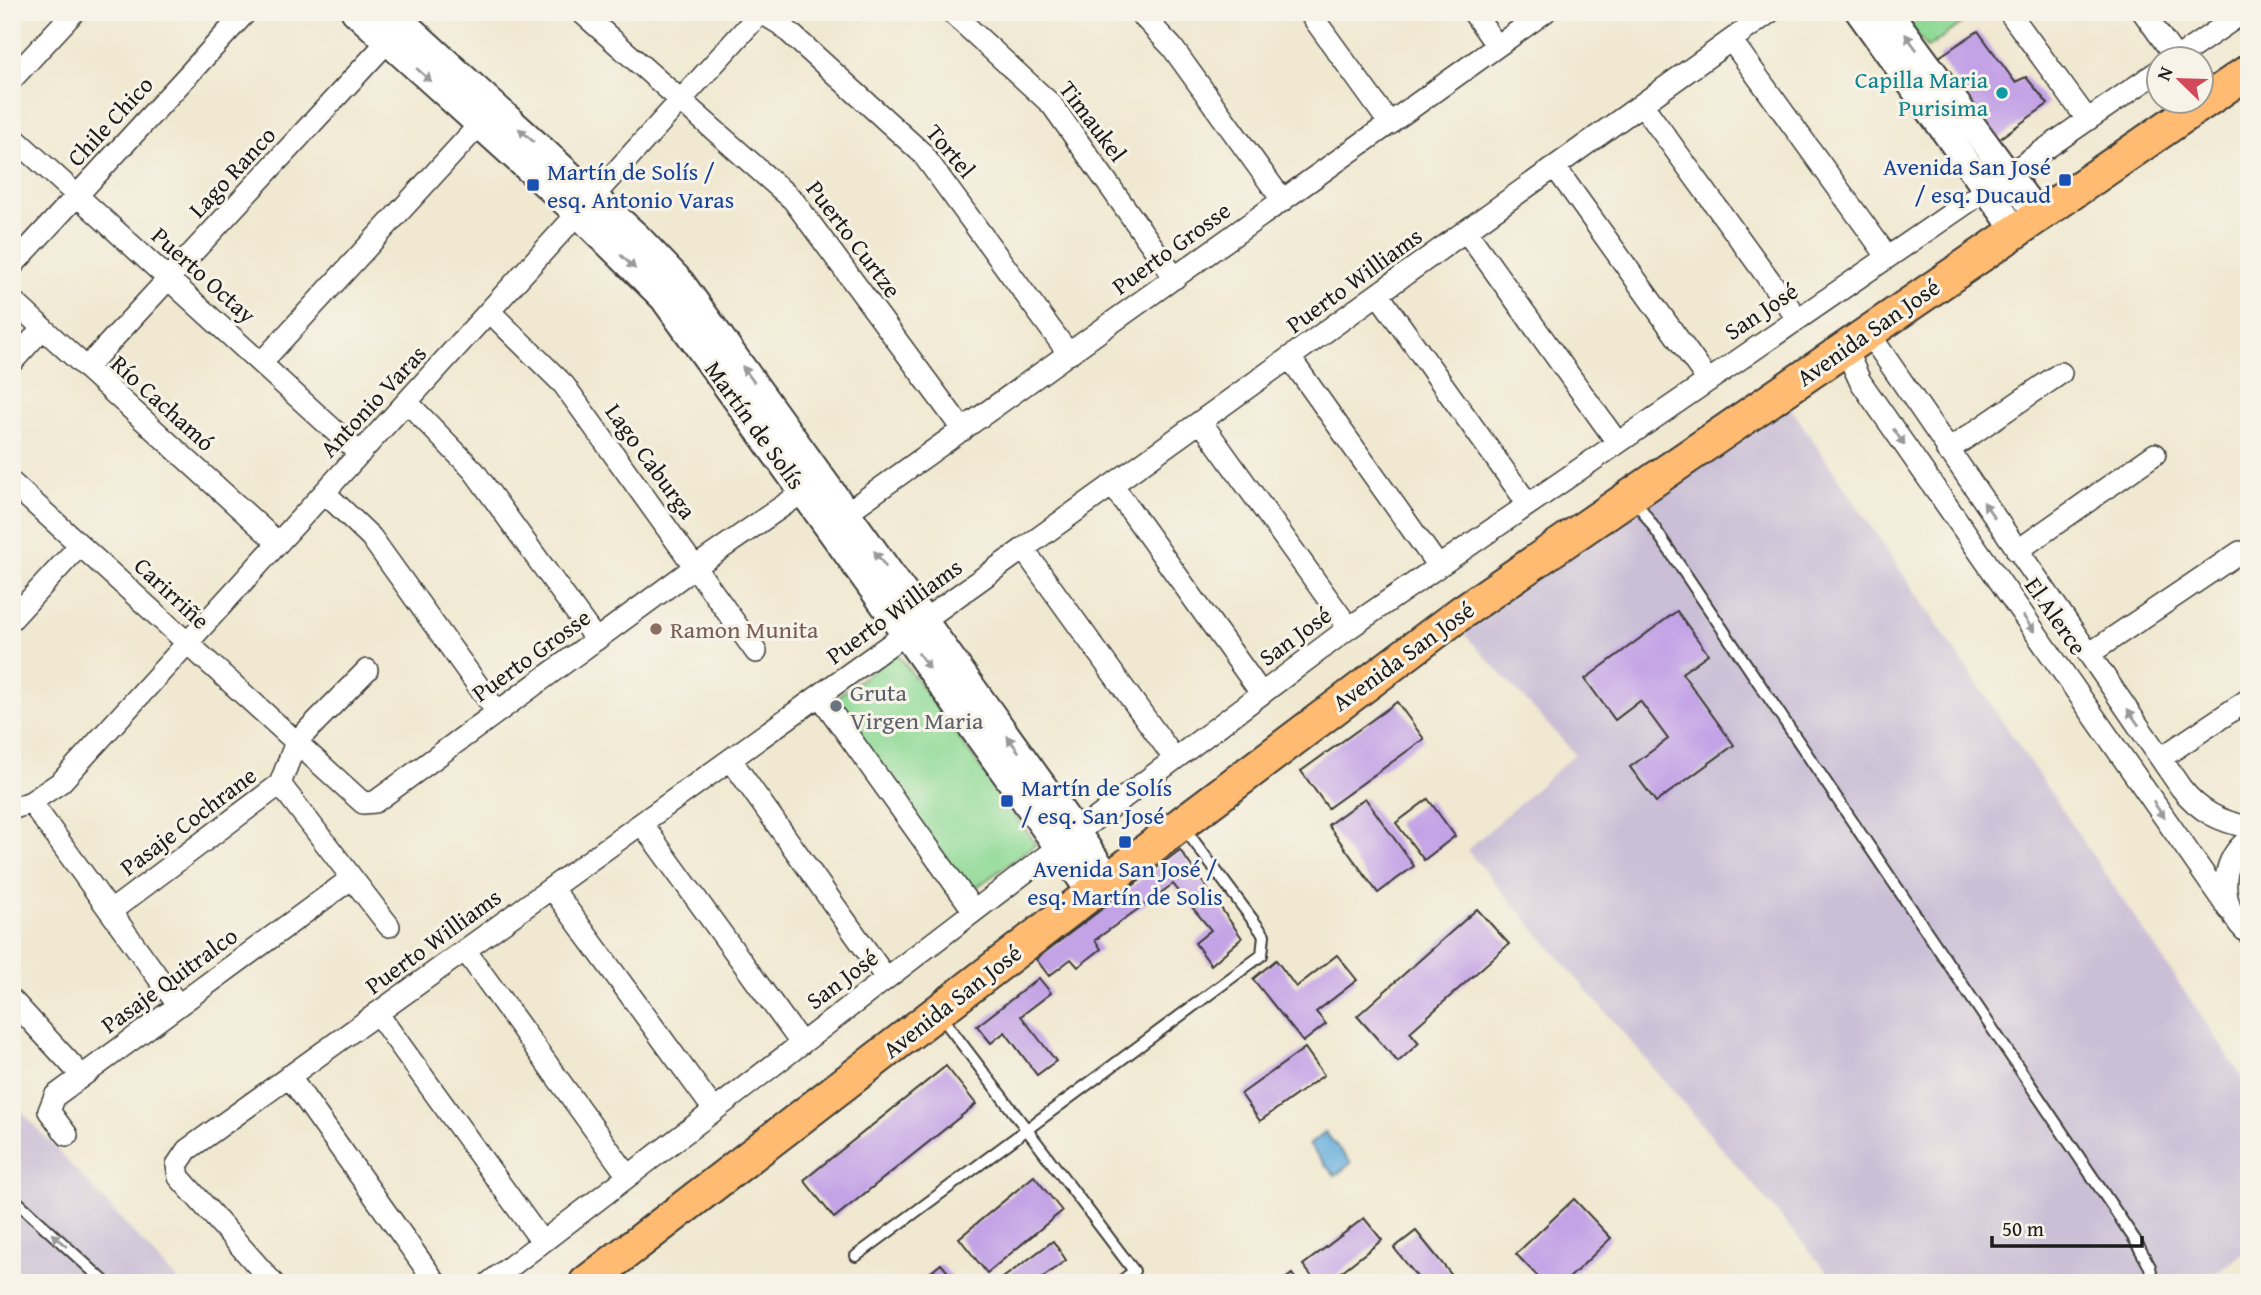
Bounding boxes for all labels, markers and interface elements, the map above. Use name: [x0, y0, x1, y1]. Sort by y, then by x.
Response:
one-way arrow: [1904, 33, 1918, 51]
north arrow: [2146, 46, 2216, 116]
place label: Capilla Maria Purisima: [1855, 62, 1989, 125]
text: N: [2149, 62, 2180, 85]
one-way arrow: [415, 66, 432, 82]
street label: Chile Chico: [59, 68, 161, 174]
street label: Timaukel: [1051, 73, 1135, 169]
marker: Capilla Maria Purisima: [1994, 85, 2010, 101]
street label: Tortel: [918, 116, 984, 186]
street label: Lago Ranco: [180, 118, 284, 226]
one-way arrow: [517, 127, 535, 143]
place label: Avenida San José / esq. Ducaud: [1883, 149, 2051, 212]
place label: Martín de Solís / esq. Antonio Varas: [547, 154, 734, 217]
marker: Avenida San José / esq. Ducaud: [2057, 172, 2073, 188]
street label: Puerto Curtze: [798, 173, 910, 305]
marker: Martín de Solís / esq. Antonio Varas: [525, 177, 541, 193]
street label: Puerto Grosse: [1104, 193, 1238, 303]
street label: Puerto Octay: [144, 218, 264, 332]
street label: Puerto Williams: [1279, 219, 1429, 341]
one-way arrow: [619, 254, 636, 270]
street label: Avenida San José: [1789, 269, 1947, 395]
street label: San José: [1717, 273, 1805, 349]
street label: Antonio Varas: [312, 337, 434, 465]
street label: Río Cachamó: [103, 347, 223, 459]
street label: Martín de Solís: [696, 354, 814, 496]
one-way arrow: [741, 365, 755, 383]
street label: Lago Caburga: [597, 396, 705, 527]
one-way arrow: [1892, 428, 1906, 446]
one-way arrow: [1983, 501, 1996, 520]
street label: Carirriñe: [126, 549, 218, 637]
street label: Puerto Williams: [819, 550, 969, 672]
one-way arrow: [874, 550, 888, 568]
street label: El Alerce: [2016, 570, 2096, 662]
street label: Avenida San José: [1325, 592, 1481, 720]
street label: San José: [1251, 598, 1339, 674]
street label: Puerto Grosse: [464, 600, 598, 710]
place label: Ramon Munita: [670, 612, 819, 647]
one-way arrow: [2022, 615, 2036, 633]
marker: Ramon Munita: [648, 621, 664, 637]
one-way arrow: [917, 652, 931, 670]
place label: Gruta Virgen Maria: [850, 675, 984, 738]
marker: Gruta Virgen Maria: [828, 698, 844, 714]
one-way arrow: [2126, 708, 2140, 726]
one-way arrow: [1006, 735, 1020, 753]
street label: Pasaje Cochrane: [112, 758, 264, 884]
place label: Martín de Solís / esq. San José: [1021, 770, 1172, 833]
marker: Martín de Solís / esq. San José: [999, 793, 1015, 809]
one-way arrow: [2152, 801, 2166, 819]
marker: Avenida San José / esq. Martín de Solis: [1117, 834, 1133, 850]
place label: Avenida San José / esq. Martín de Solis: [1027, 851, 1223, 914]
street label: Puerto Williams: [358, 880, 508, 1002]
street label: Pasaje Quitralco: [93, 918, 245, 1042]
street label: Avenida San José: [875, 935, 1029, 1067]
street label: San José: [799, 940, 885, 1018]
scale bar: [1992, 1204, 2142, 1248]
text: 50 m: [2002, 1213, 2044, 1244]
one-way arrow: [50, 1232, 68, 1248]

